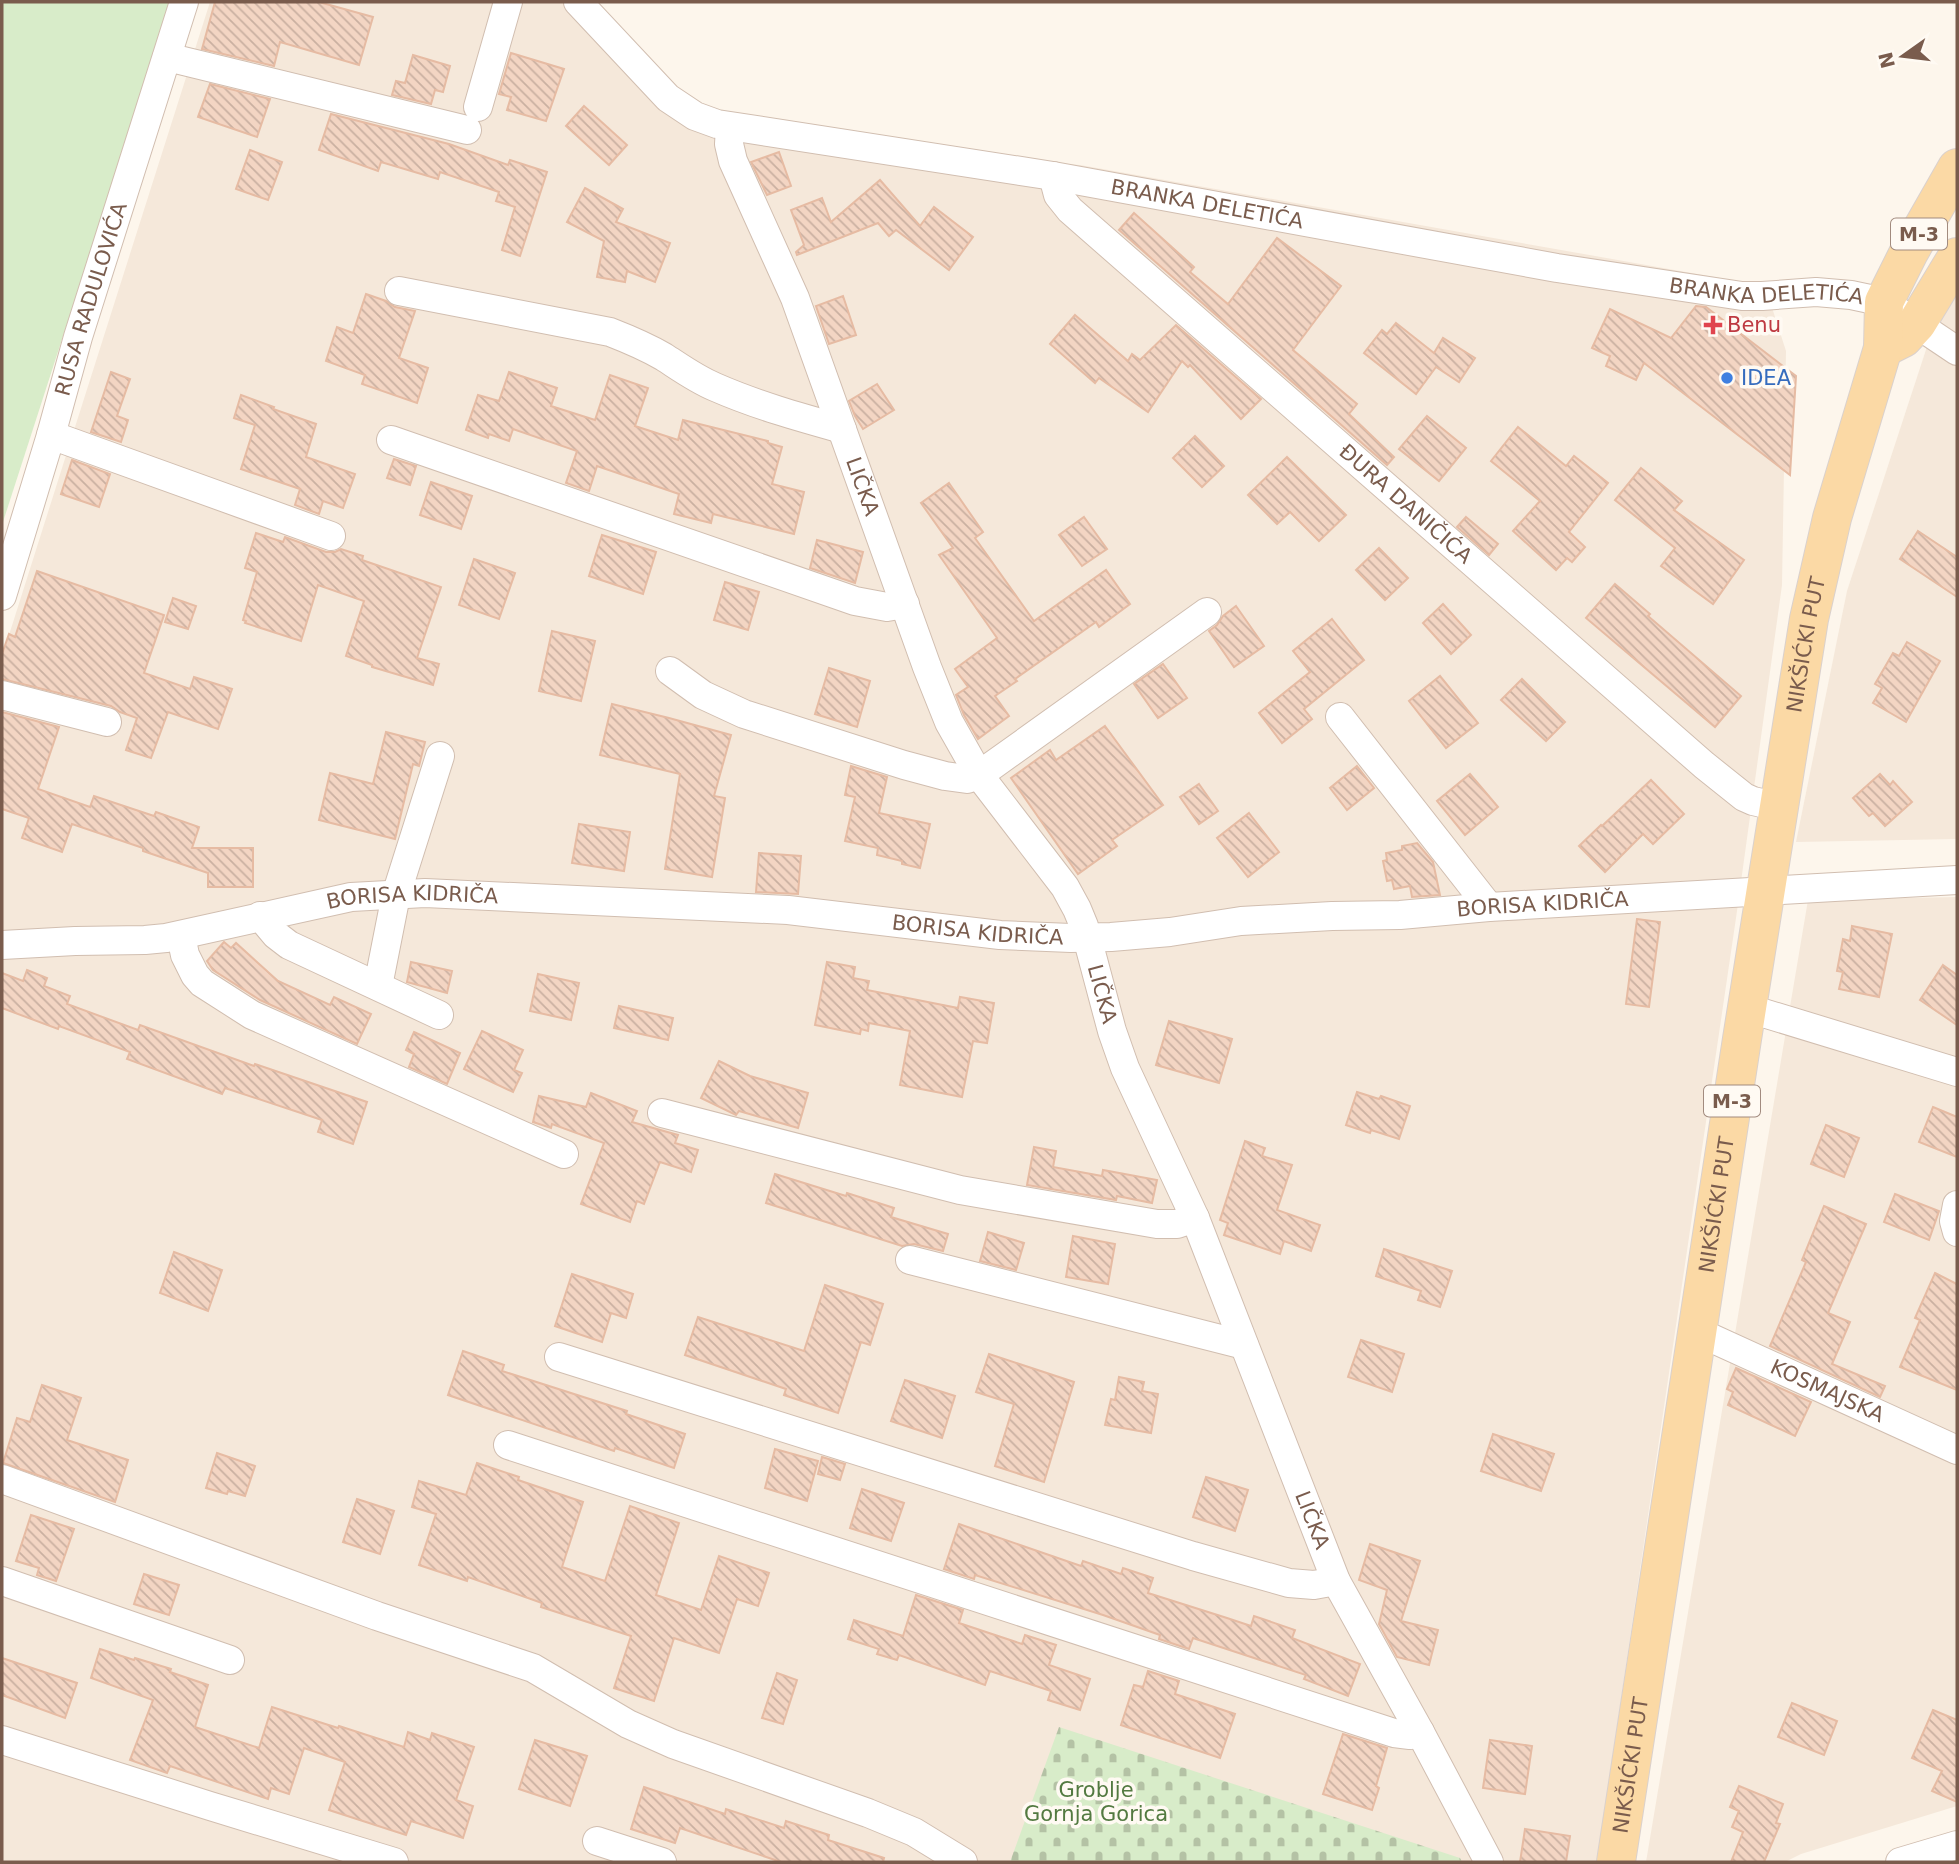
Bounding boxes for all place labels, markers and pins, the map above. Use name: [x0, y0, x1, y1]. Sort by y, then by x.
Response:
place label: Benu: [1727, 313, 1781, 337]
marker: Benu: [1705, 317, 1721, 333]
place label: IDEA: [1741, 366, 1792, 390]
marker: IDEA: [1719, 370, 1735, 386]

